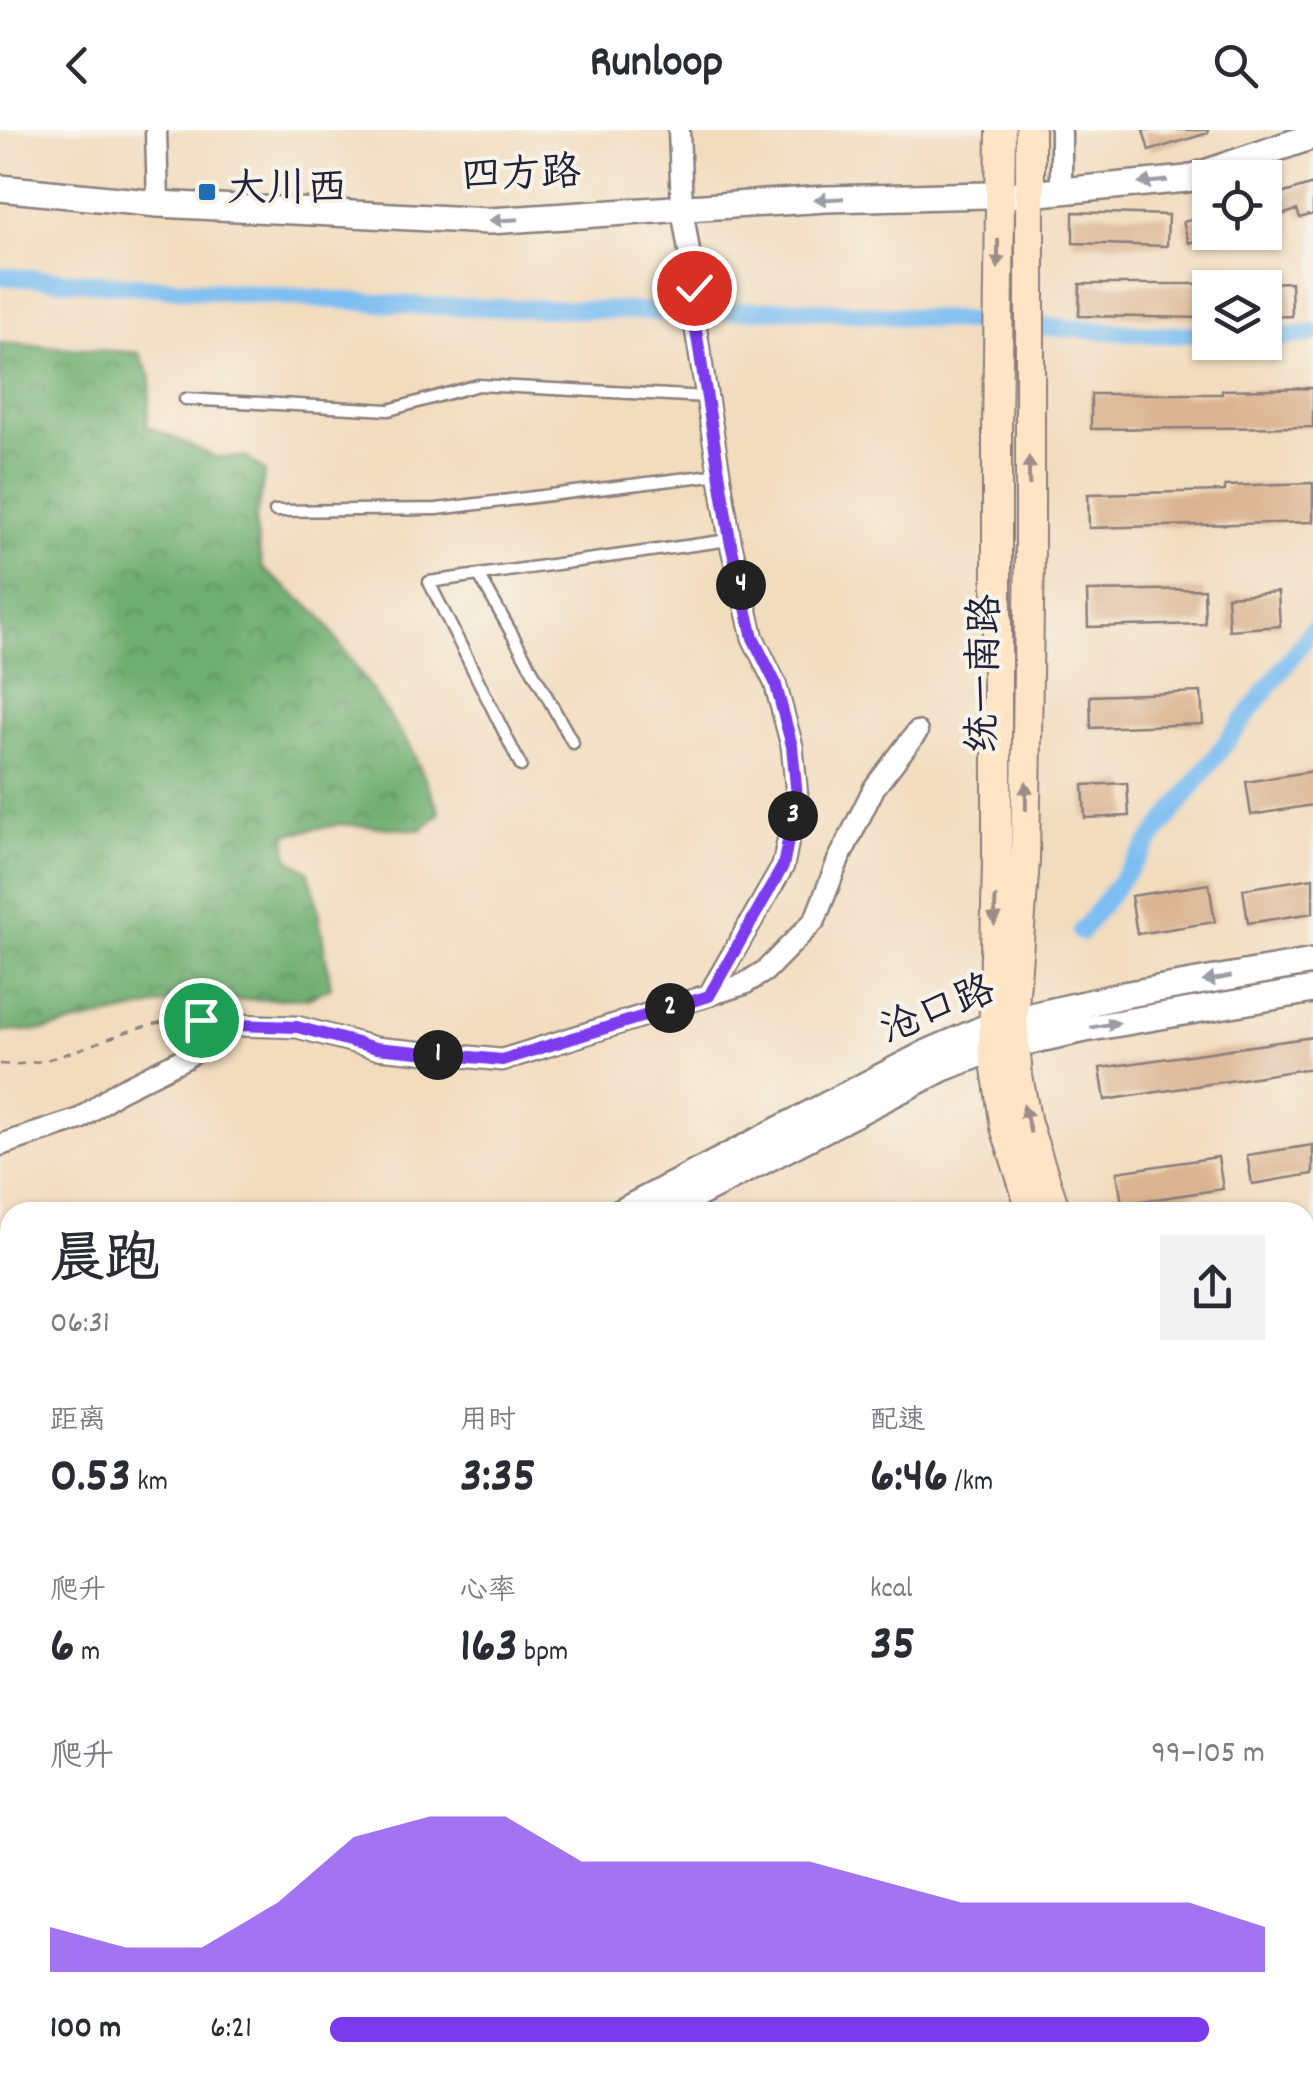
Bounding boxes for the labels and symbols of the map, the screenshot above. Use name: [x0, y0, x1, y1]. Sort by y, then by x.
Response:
street label: 四方路: [460, 147, 582, 209]
place label: 大川西: [227, 164, 347, 221]
one-way arrow: [1136, 175, 1168, 191]
marker: 大川西: [196, 181, 218, 203]
one-way arrow: [812, 191, 844, 207]
one-way arrow: [488, 212, 520, 228]
one-way arrow: [990, 238, 1006, 270]
pin: [652, 246, 737, 331]
one-way arrow: [1021, 455, 1037, 487]
pin: 4: [716, 560, 766, 610]
street label: 统一南路: [958, 594, 1018, 754]
one-way arrow: [1019, 780, 1035, 812]
pin: 3: [768, 791, 818, 841]
one-way arrow: [987, 895, 1003, 927]
street label: 沧口路: [873, 964, 1005, 1062]
one-way arrow: [1201, 972, 1232, 987]
pin: [159, 978, 244, 1063]
pin: 2: [645, 983, 695, 1033]
one-way arrow: [1090, 1017, 1122, 1032]
pin: 1: [413, 1030, 463, 1080]
one-way arrow: [1019, 1103, 1034, 1134]

